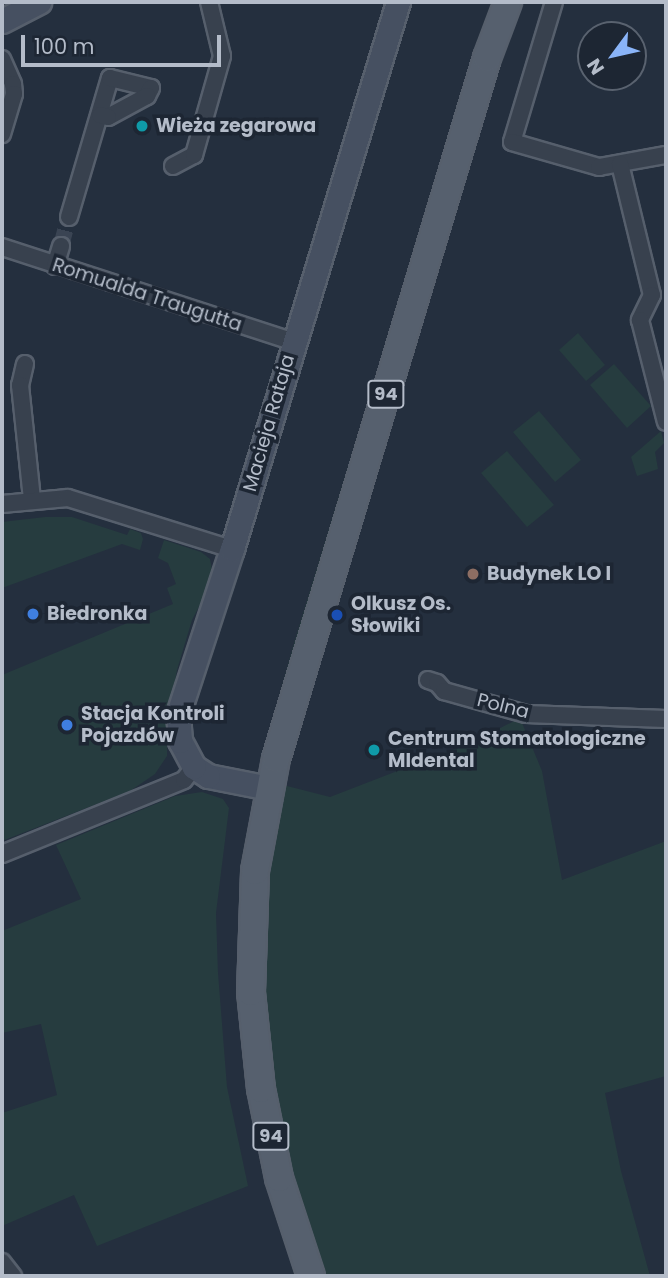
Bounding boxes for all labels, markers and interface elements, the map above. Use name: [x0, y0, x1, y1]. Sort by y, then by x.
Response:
scale bar: [24, 21, 224, 65]
north arrow: [577, 21, 647, 91]
text: 100 m: [34, 32, 94, 61]
text: N: [580, 53, 611, 80]
place label: Wieża zegarowa: [156, 115, 316, 137]
marker: Wieża zegarowa: [134, 118, 150, 134]
street label: Romualda Traugutta: [49, 254, 245, 336]
street label: Macieja Rataja: [239, 352, 299, 494]
road number: 94: [367, 380, 405, 408]
place label: Budynek LO I: [487, 563, 611, 585]
marker: Budynek LO I: [465, 566, 481, 582]
place label: Olkusz Os. Słowiki: [351, 593, 451, 637]
place label: Biedronka: [47, 603, 147, 625]
marker: Biedronka: [25, 606, 41, 622]
marker: Olkusz Os. Słowiki: [329, 607, 345, 623]
street label: Polna: [475, 689, 531, 723]
place label: Stacja Kontroli Pojazdów: [81, 703, 225, 747]
marker: Stacja Kontroli Pojazdów: [59, 717, 75, 733]
place label: Centrum Stomatologiczne MIdental: [388, 728, 646, 772]
marker: Centrum Stomatologiczne MIdental: [366, 742, 382, 758]
road number: 94: [252, 1121, 290, 1150]

